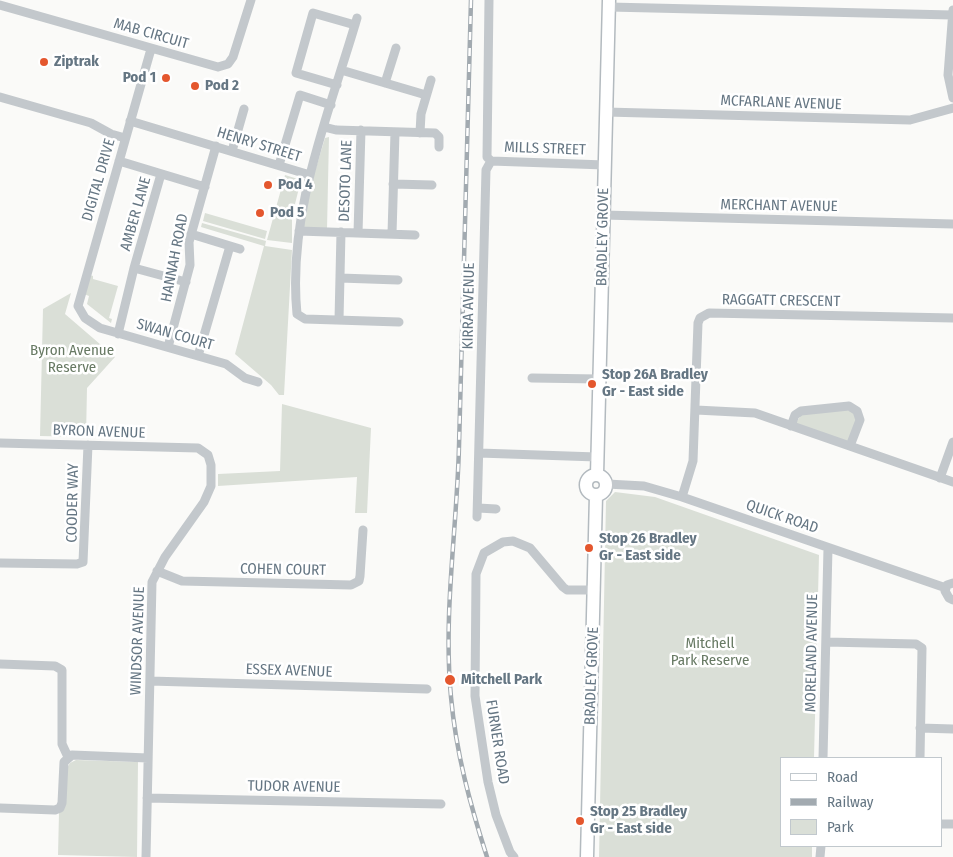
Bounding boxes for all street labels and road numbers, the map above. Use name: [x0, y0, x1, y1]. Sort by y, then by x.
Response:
street label: MAB CIRCUIT: [111, 15, 191, 53]
street label: MCFARLANE AVENUE: [720, 92, 842, 114]
street label: HENRY STREET: [215, 124, 303, 166]
street label: DIGITAL DRIVE: [79, 137, 119, 223]
street label: MILLS STREET: [504, 139, 586, 159]
street label: DESOTO LANE: [336, 140, 356, 222]
street label: AMBER LANE: [117, 175, 155, 253]
street label: BRADLEY GROVE: [593, 188, 613, 286]
street label: MERCHANT AVENUE: [720, 196, 838, 216]
street label: HANNAH ROAD: [158, 212, 192, 304]
street label: KIRRA AVENUE: [459, 262, 479, 350]
street label: RAGGATT CRESCENT: [722, 291, 840, 311]
street label: SWAN COURT: [134, 315, 216, 355]
street label: BYRON AVENUE: [52, 421, 146, 443]
street label: COODER WAY: [63, 463, 83, 543]
street label: QUICK ROAD: [744, 496, 820, 538]
street label: COHEN COURT: [240, 560, 326, 580]
street label: WINDSOR AVENUE: [127, 586, 149, 696]
street label: MORELAND AVENUE: [802, 594, 822, 712]
street label: BRADLEY GROVE: [581, 627, 603, 725]
street label: ESSEX AVENUE: [245, 660, 333, 682]
street label: FURNER ROAD: [481, 698, 513, 786]
street label: TUDOR AVENUE: [247, 777, 341, 797]

